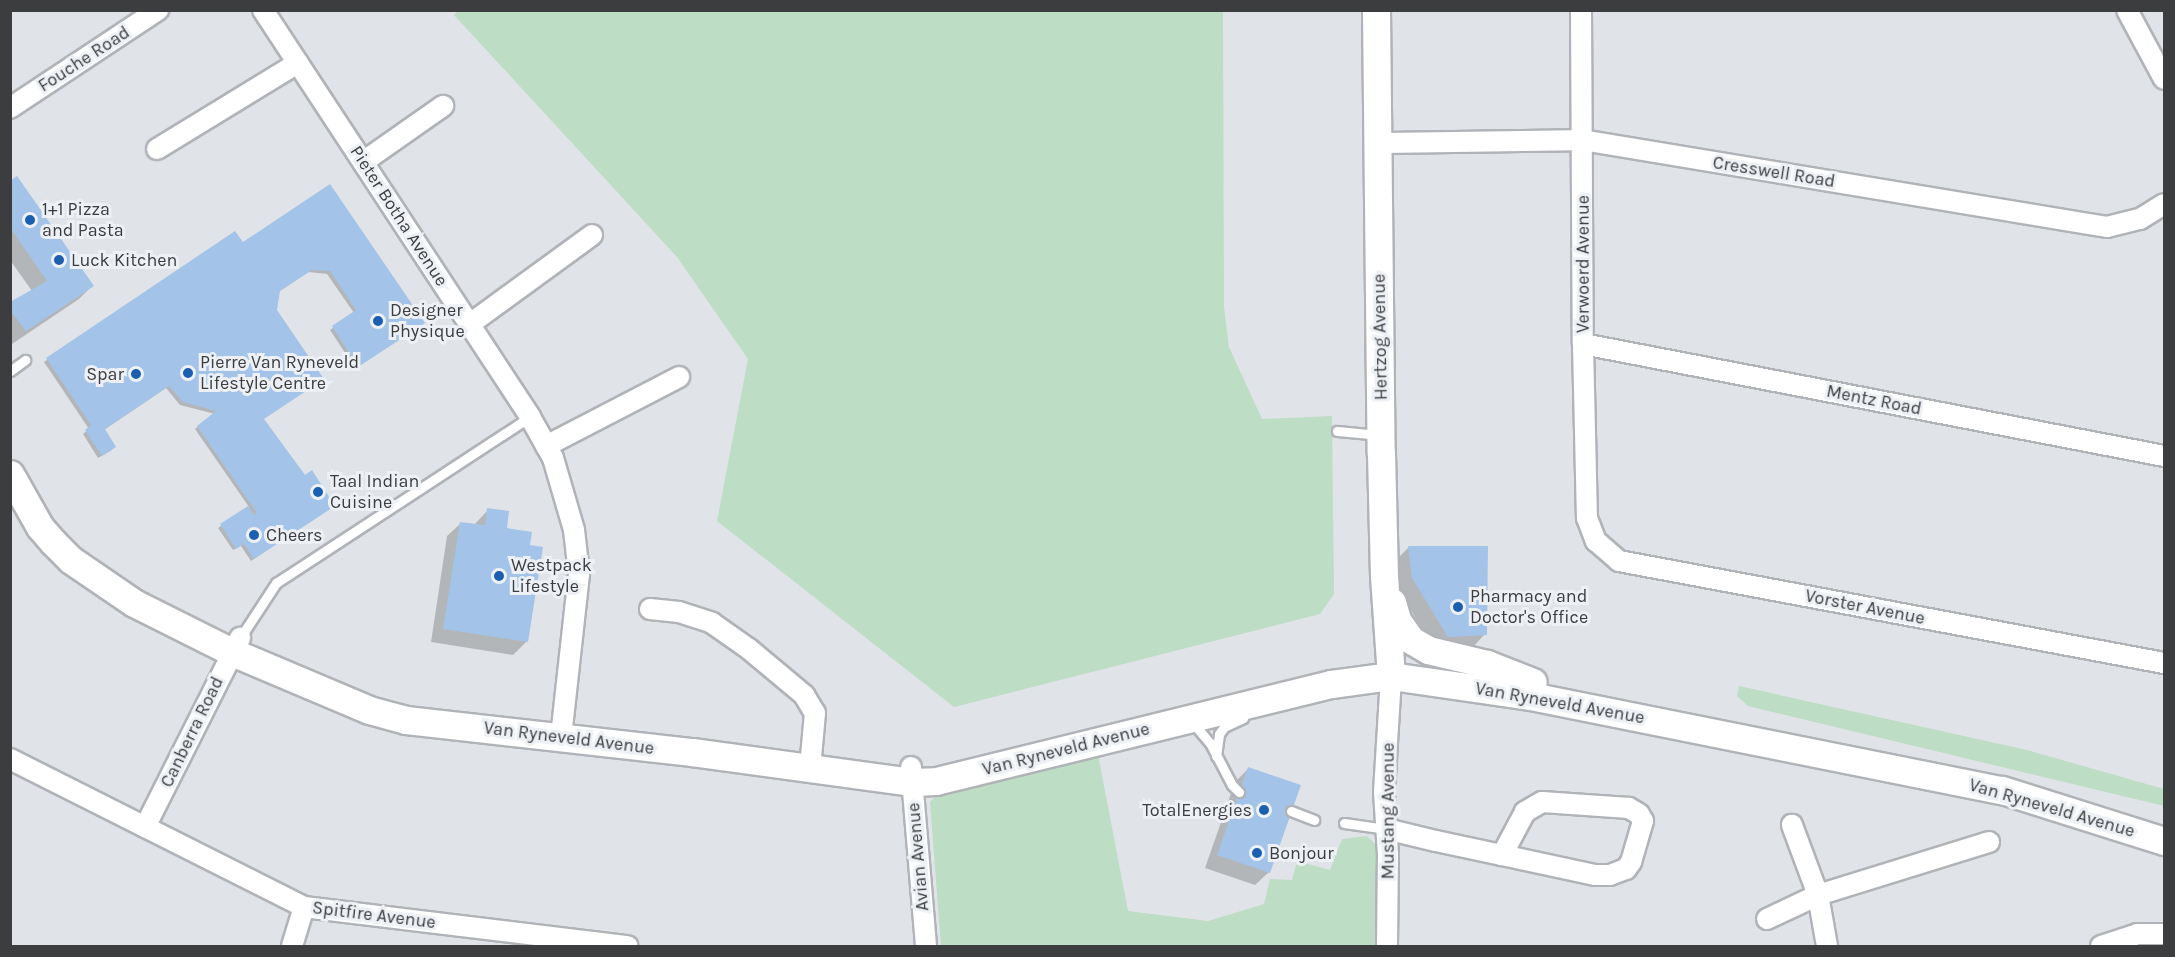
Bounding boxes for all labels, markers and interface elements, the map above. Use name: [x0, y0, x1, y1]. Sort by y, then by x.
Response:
street label: Fouche Road: [34, 21, 134, 97]
street label: Pieter Botha Avenue: [345, 142, 453, 290]
street label: Cresswell Road: [1711, 152, 1837, 192]
street label: Verwoerd Avenue: [1572, 195, 1594, 333]
place label: 1+1 Pizza and Pasta: [42, 199, 124, 242]
marker: 1+1 Pizza and Pasta: [23, 213, 37, 227]
place label: Luck Kitchen: [71, 249, 177, 271]
marker: Luck Kitchen: [52, 253, 66, 267]
street label: Hertzog Avenue: [1368, 274, 1392, 400]
place label: Designer Physique: [390, 300, 465, 342]
marker: Designer Physique: [371, 314, 385, 328]
place label: Pierre Van Ryneveld Lifestyle Centre: [200, 352, 359, 394]
place label: Spar: [86, 363, 124, 385]
marker: Pierre Van Ryneveld Lifestyle Centre: [181, 366, 195, 380]
marker: Spar: [129, 367, 143, 381]
street label: Mentz Road: [1825, 380, 1923, 420]
place label: Taal Indian Cuisine: [330, 471, 419, 514]
marker: Taal Indian Cuisine: [311, 485, 325, 499]
place label: Cheers: [266, 524, 322, 546]
marker: Cheers: [247, 528, 261, 542]
place label: Westpack Lifestyle: [511, 555, 592, 598]
marker: Westpack Lifestyle: [492, 569, 506, 583]
street label: Vorster Avenue: [1803, 585, 1927, 629]
place label: Pharmacy and Doctor's Office: [1470, 586, 1588, 628]
marker: Pharmacy and Doctor's Office: [1451, 600, 1465, 614]
street label: Canberra Road: [156, 673, 228, 791]
street label: Van Ryneveld Avenue: [1474, 677, 1646, 729]
street label: Van Ryneveld Avenue: [483, 717, 655, 759]
street label: Van Ryneveld Avenue: [980, 718, 1152, 780]
street label: Mustang Avenue: [1377, 743, 1399, 879]
street label: Van Ryneveld Avenue: [1967, 774, 2137, 842]
place label: TotalEnergies: [1142, 799, 1252, 821]
street label: Avian Avenue: [903, 802, 933, 912]
marker: TotalEnergies: [1257, 803, 1271, 817]
place label: Bonjour: [1269, 842, 1334, 864]
marker: Bonjour: [1250, 846, 1264, 860]
street label: Spitfire Avenue: [311, 897, 437, 933]

